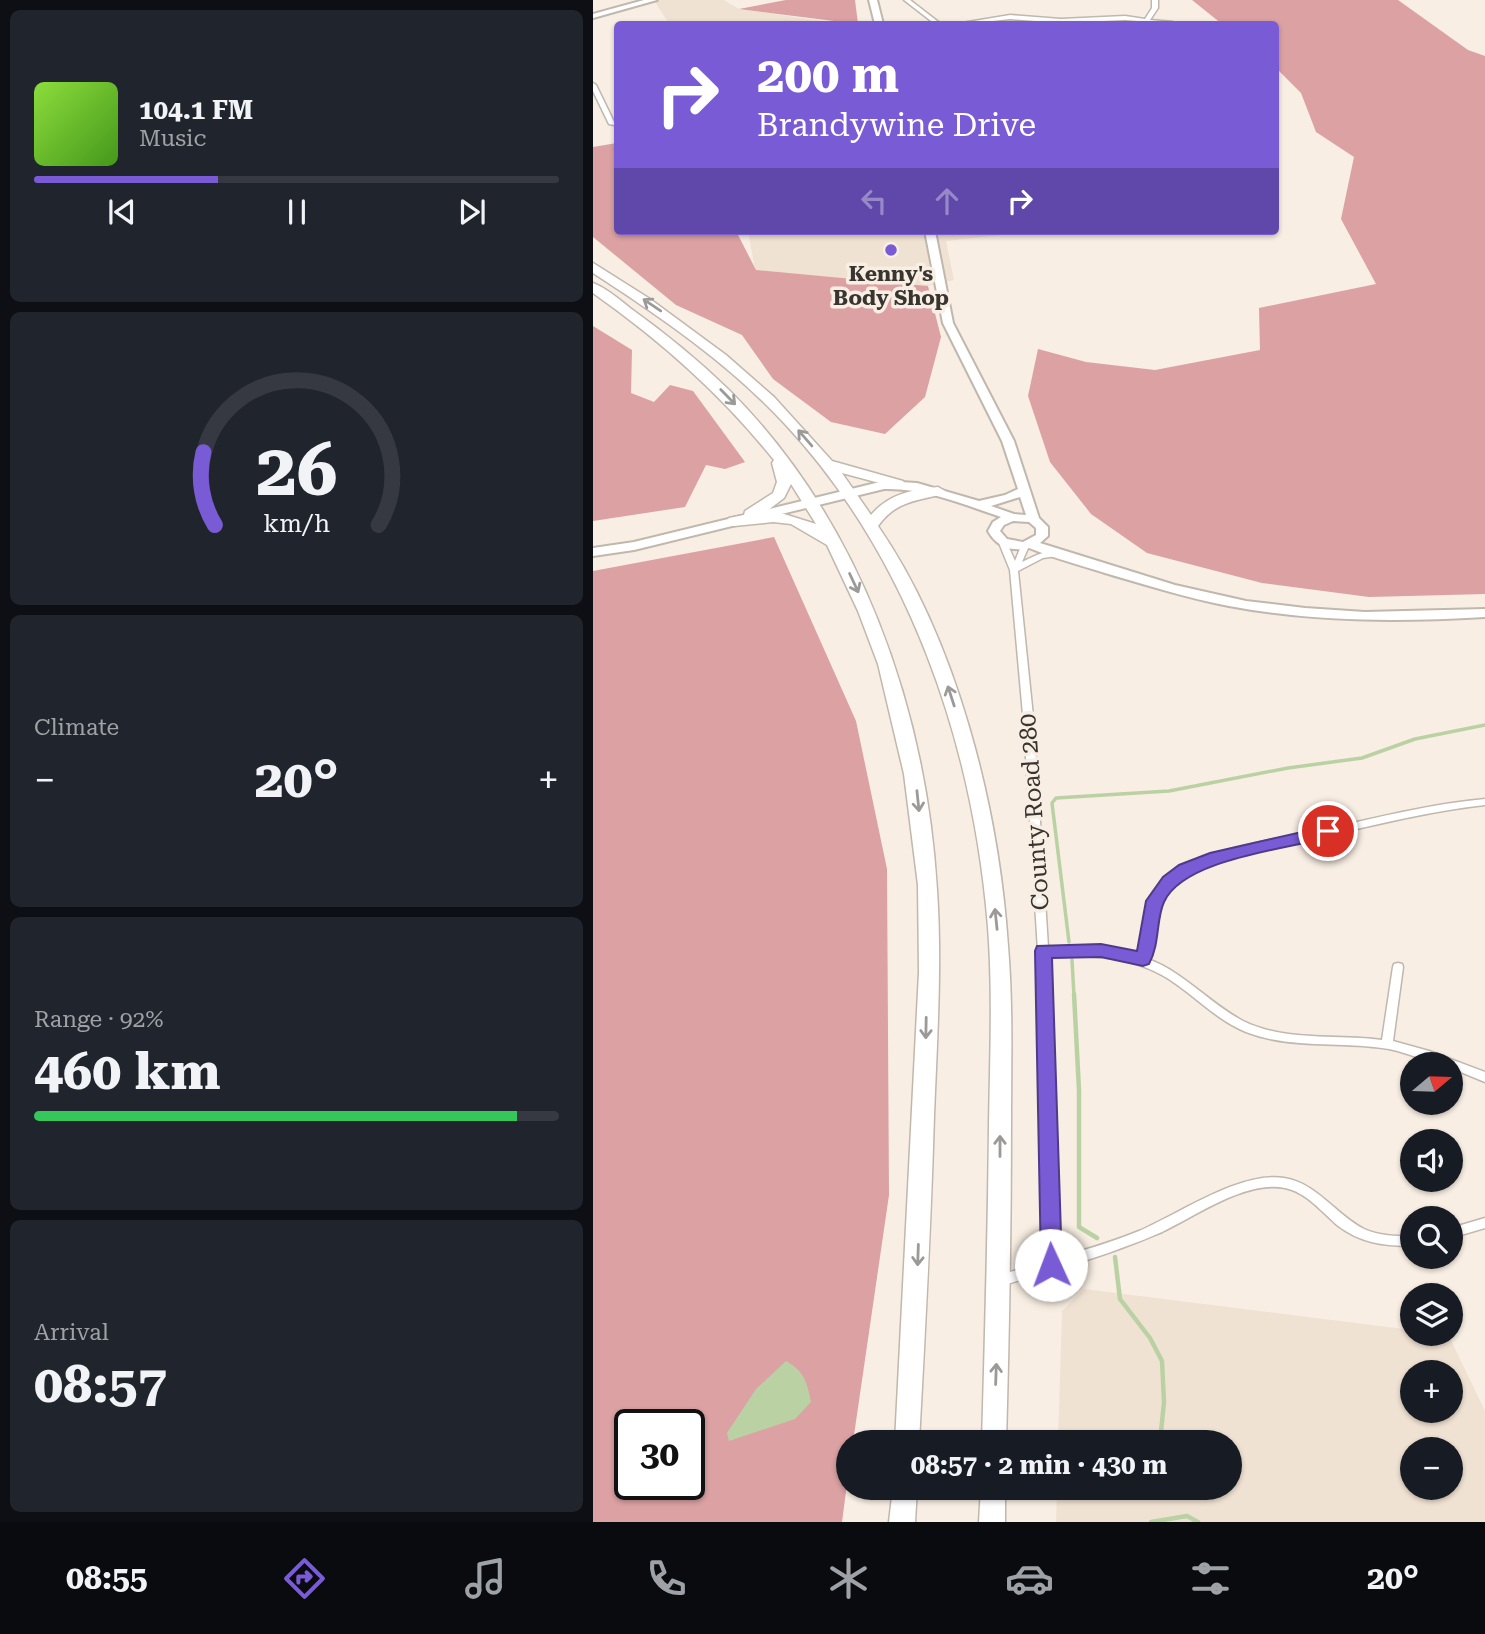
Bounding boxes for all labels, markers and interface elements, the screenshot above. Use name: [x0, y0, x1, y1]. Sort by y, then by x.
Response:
text: 200 m: [757, 47, 899, 104]
icon: right: [642, 49, 733, 140]
text: 104.1 FM: [139, 95, 253, 125]
text: Brandywine Drive: [757, 106, 1036, 144]
text: Music: [139, 125, 206, 152]
icon: left: [855, 182, 893, 220]
icon: ahead: [928, 182, 966, 220]
icon: right: [1001, 182, 1039, 220]
icon: previous: [103, 193, 141, 231]
icon: pause: [278, 193, 316, 231]
icon: next: [453, 193, 491, 231]
marker: Kenny's Body Shop: [883, 242, 899, 258]
place label: Kenny's Body Shop: [833, 262, 949, 310]
one-way arrow: [642, 298, 662, 312]
one-way arrow: [719, 388, 736, 405]
text: 26: [256, 428, 337, 513]
one-way arrow: [797, 430, 813, 448]
text: km/h: [263, 508, 330, 537]
one-way arrow: [848, 572, 861, 593]
one-way arrow: [944, 686, 957, 708]
street label: County Road 280: [1013, 713, 1055, 911]
text: Climate: [34, 714, 119, 741]
text: 20°: [254, 749, 339, 810]
text: −: [34, 758, 55, 802]
text: +: [538, 758, 559, 802]
one-way arrow: [912, 789, 925, 812]
pin: [1298, 801, 1358, 861]
icon: arrive: [1309, 812, 1347, 850]
one-way arrow: [989, 908, 1002, 931]
text: Range · 92%: [34, 1006, 163, 1033]
one-way arrow: [919, 1016, 933, 1039]
text: 460 km: [34, 1041, 221, 1102]
north arrow: [1400, 1052, 1463, 1115]
map controls: [1400, 1052, 1463, 1500]
button: sound: [1400, 1129, 1463, 1192]
one-way arrow: [993, 1135, 1007, 1158]
button: search: [1400, 1206, 1463, 1269]
position arrow: [1014, 1228, 1088, 1302]
one-way arrow: [912, 1243, 925, 1266]
button: layers: [1400, 1283, 1463, 1346]
text: Arrival: [34, 1319, 109, 1346]
text: 08:57: [34, 1354, 167, 1415]
button: +: [1400, 1360, 1463, 1423]
one-way arrow: [989, 1363, 1003, 1386]
speed limit sign: 30: [614, 1409, 705, 1500]
button: −: [1400, 1437, 1463, 1500]
text: 08:57 · 2 min · 430 m: [911, 1450, 1167, 1480]
icon: directions: [280, 1554, 329, 1603]
icon: music: [461, 1554, 510, 1603]
icon: phone: [642, 1554, 691, 1603]
icon: climate: [824, 1554, 873, 1603]
icon: car: [1005, 1554, 1054, 1603]
icon: filters: [1186, 1554, 1235, 1603]
text: 08:55: [66, 1559, 148, 1597]
text: 20°: [1367, 1559, 1419, 1597]

